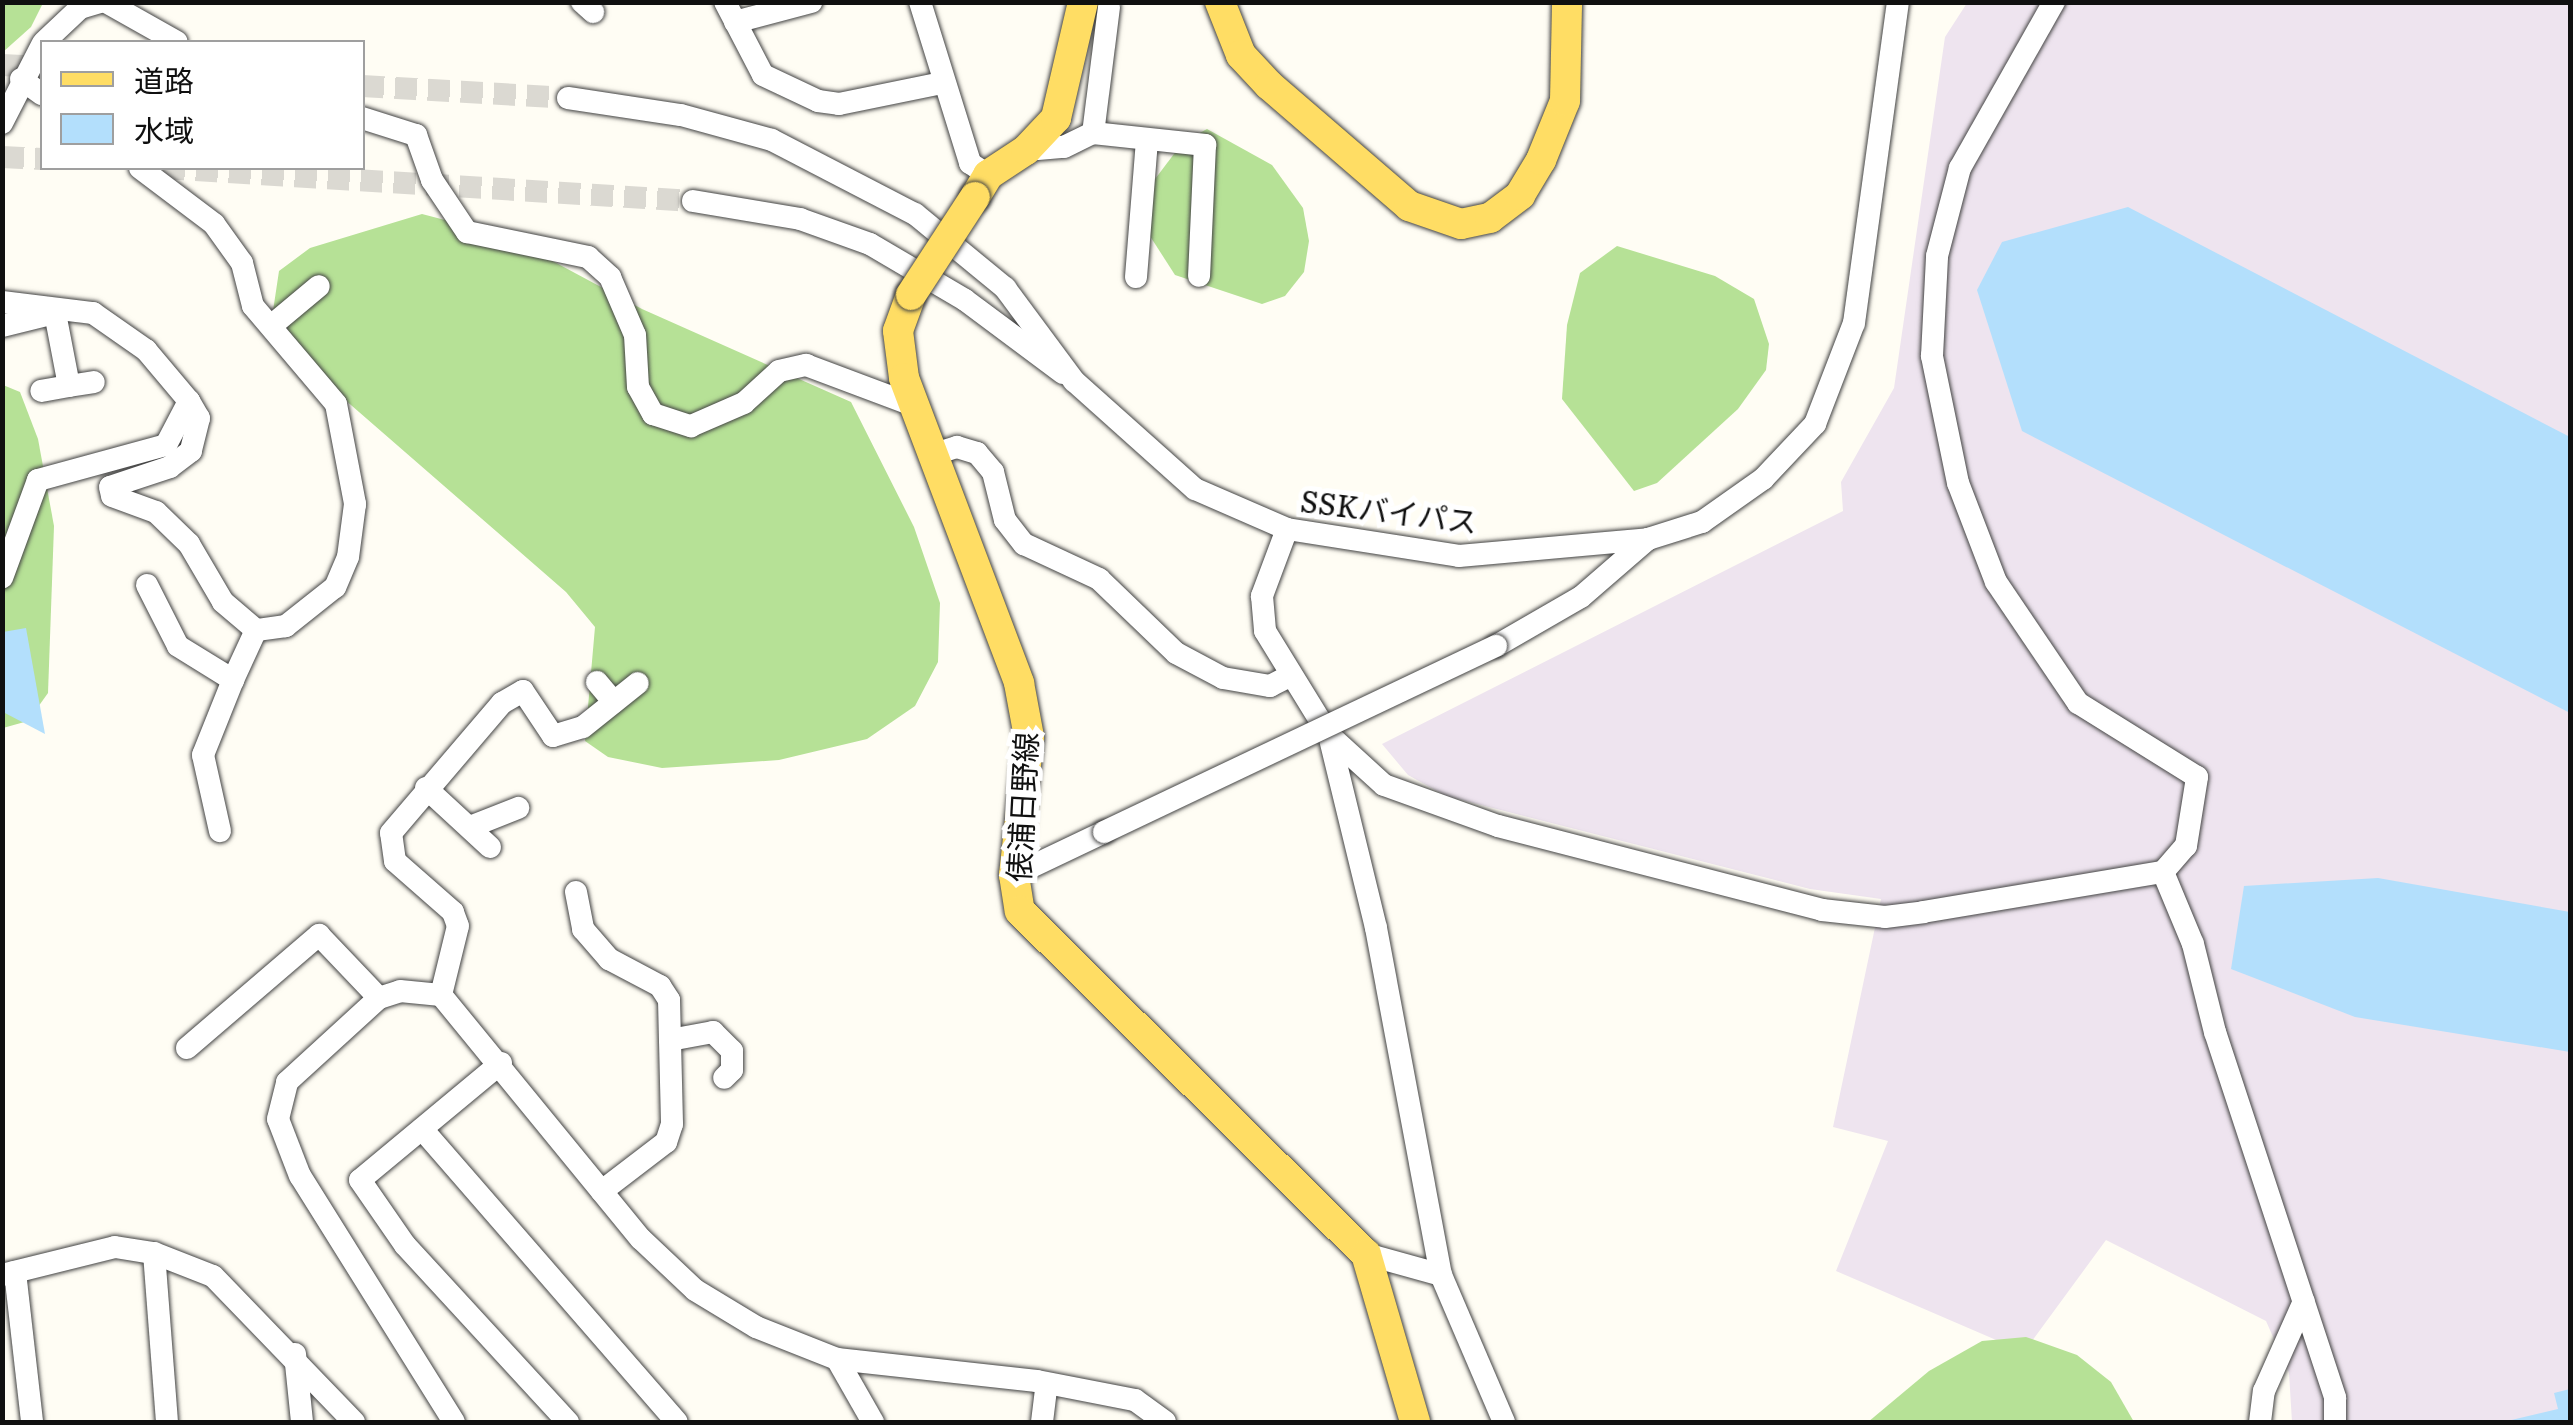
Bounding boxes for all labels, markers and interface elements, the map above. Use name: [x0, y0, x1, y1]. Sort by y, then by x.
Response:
legend: [40, 40, 365, 170]
text: 道路: [134, 57, 194, 101]
text: 水域: [134, 107, 194, 151]
street label: SSKバイパス: [1298, 481, 1480, 539]
street label: 俵浦日野線: [999, 731, 1043, 883]

